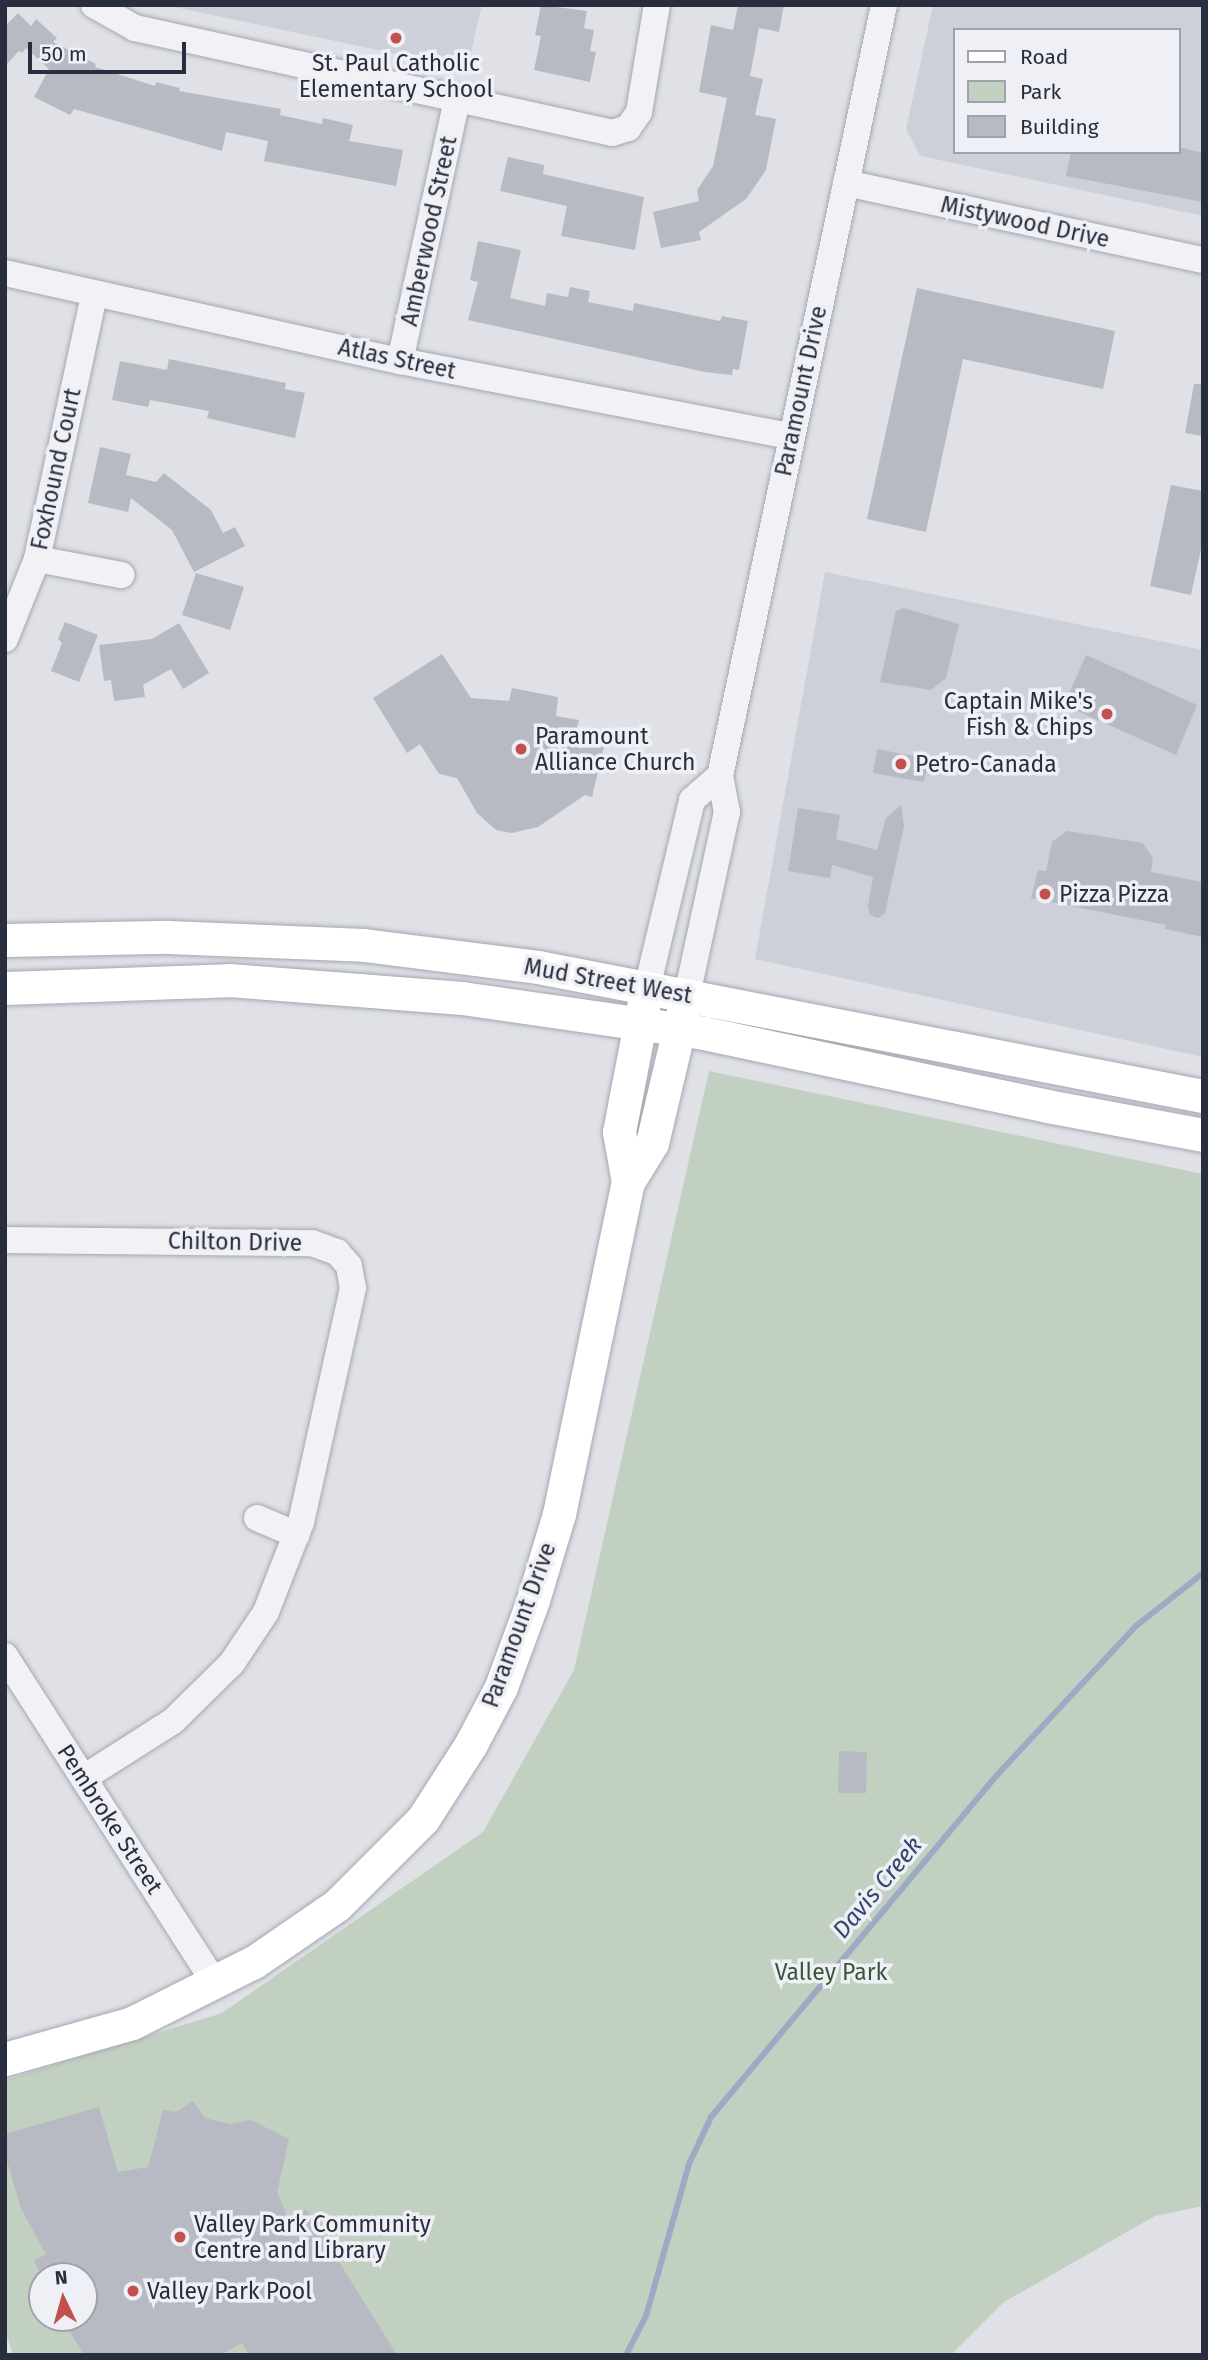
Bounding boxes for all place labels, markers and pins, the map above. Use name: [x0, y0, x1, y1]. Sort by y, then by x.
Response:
marker: St. Paul Catholic Elementary School: [388, 30, 404, 46]
place label: St. Paul Catholic Elementary School: [299, 49, 493, 103]
place label: Captain Mike's Fish & Chips: [944, 687, 1093, 741]
marker: Captain Mike's Fish & Chips: [1099, 706, 1115, 722]
place label: Paramount Alliance Church: [535, 722, 695, 776]
marker: Paramount Alliance Church: [513, 741, 529, 757]
place label: Petro-Canada: [915, 750, 1057, 778]
marker: Petro-Canada: [893, 756, 909, 772]
place label: Pizza Pizza: [1059, 880, 1169, 908]
marker: Pizza Pizza: [1037, 886, 1053, 902]
place label: Valley Park Community Centre and Library: [194, 2210, 431, 2264]
marker: Valley Park Community Centre and Library: [172, 2229, 188, 2245]
place label: Valley Park Pool: [147, 2277, 312, 2305]
marker: Valley Park Pool: [125, 2283, 141, 2299]

